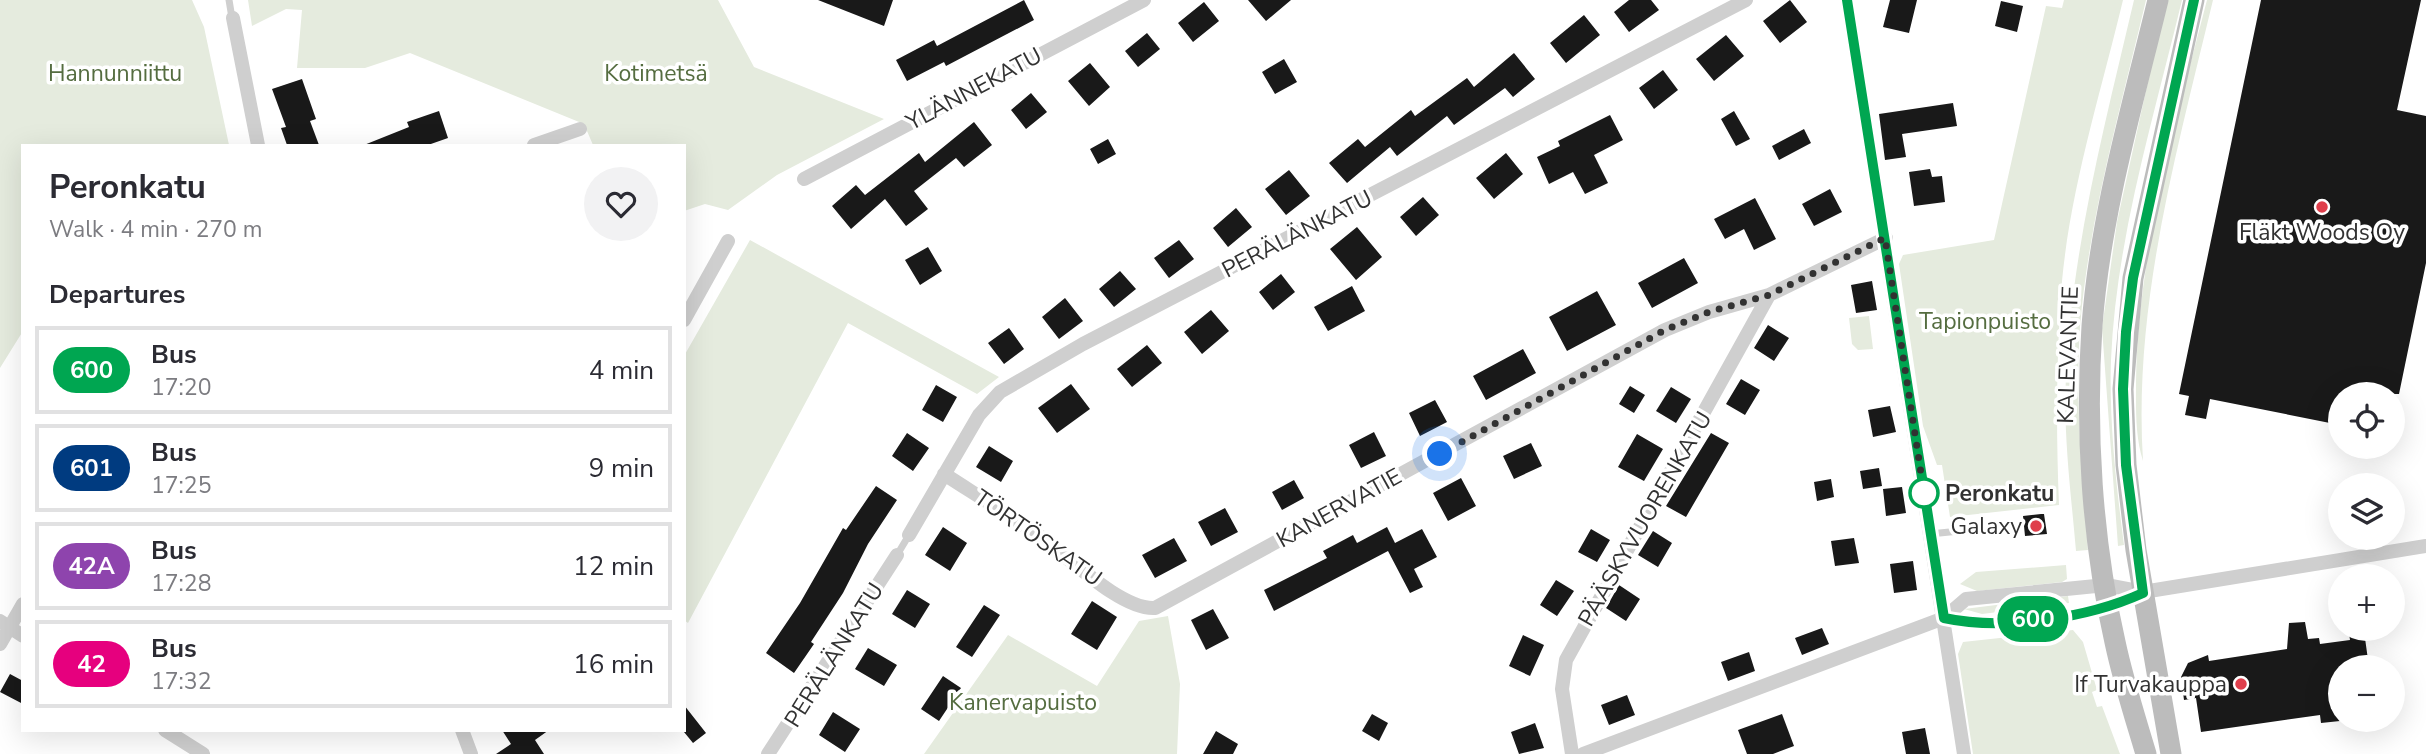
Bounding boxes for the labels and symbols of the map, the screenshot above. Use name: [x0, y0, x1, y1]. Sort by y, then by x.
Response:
street label: YLÄNNEKATU: [900, 40, 1047, 138]
park label: Hannunniittu: [48, 58, 182, 89]
park label: Kotimetsä: [604, 58, 708, 89]
street label: PERÄLÄNKATU: [1216, 183, 1378, 285]
marker: Fläkt Woods Oy: [2314, 199, 2330, 215]
place label: Fläkt Woods Oy: [2239, 217, 2405, 248]
street label: KALEVANTIE: [2050, 286, 2086, 424]
park label: Tapionpuisto: [1919, 306, 2051, 337]
street label: PÄÄSKYVUORENKATU: [1571, 406, 1719, 632]
your location: [1422, 436, 1457, 471]
street label: KANERVATIE: [1271, 461, 1407, 555]
marker: Peronkatu: [1909, 478, 1939, 508]
place label: Peronkatu: [1945, 478, 2054, 509]
street label: TÖRTÖSKATU: [968, 482, 1108, 594]
place label: Galaxy: [1950, 511, 2022, 542]
marker: Galaxy: [2028, 518, 2044, 534]
street label: PERÄLÄNKATU: [777, 577, 891, 733]
line badge: 600: [1993, 596, 2073, 642]
place label: If Turvakauppa: [2074, 669, 2227, 700]
marker: If Turvakauppa: [2233, 676, 2249, 692]
park label: Kanervapuisto: [949, 687, 1097, 718]

